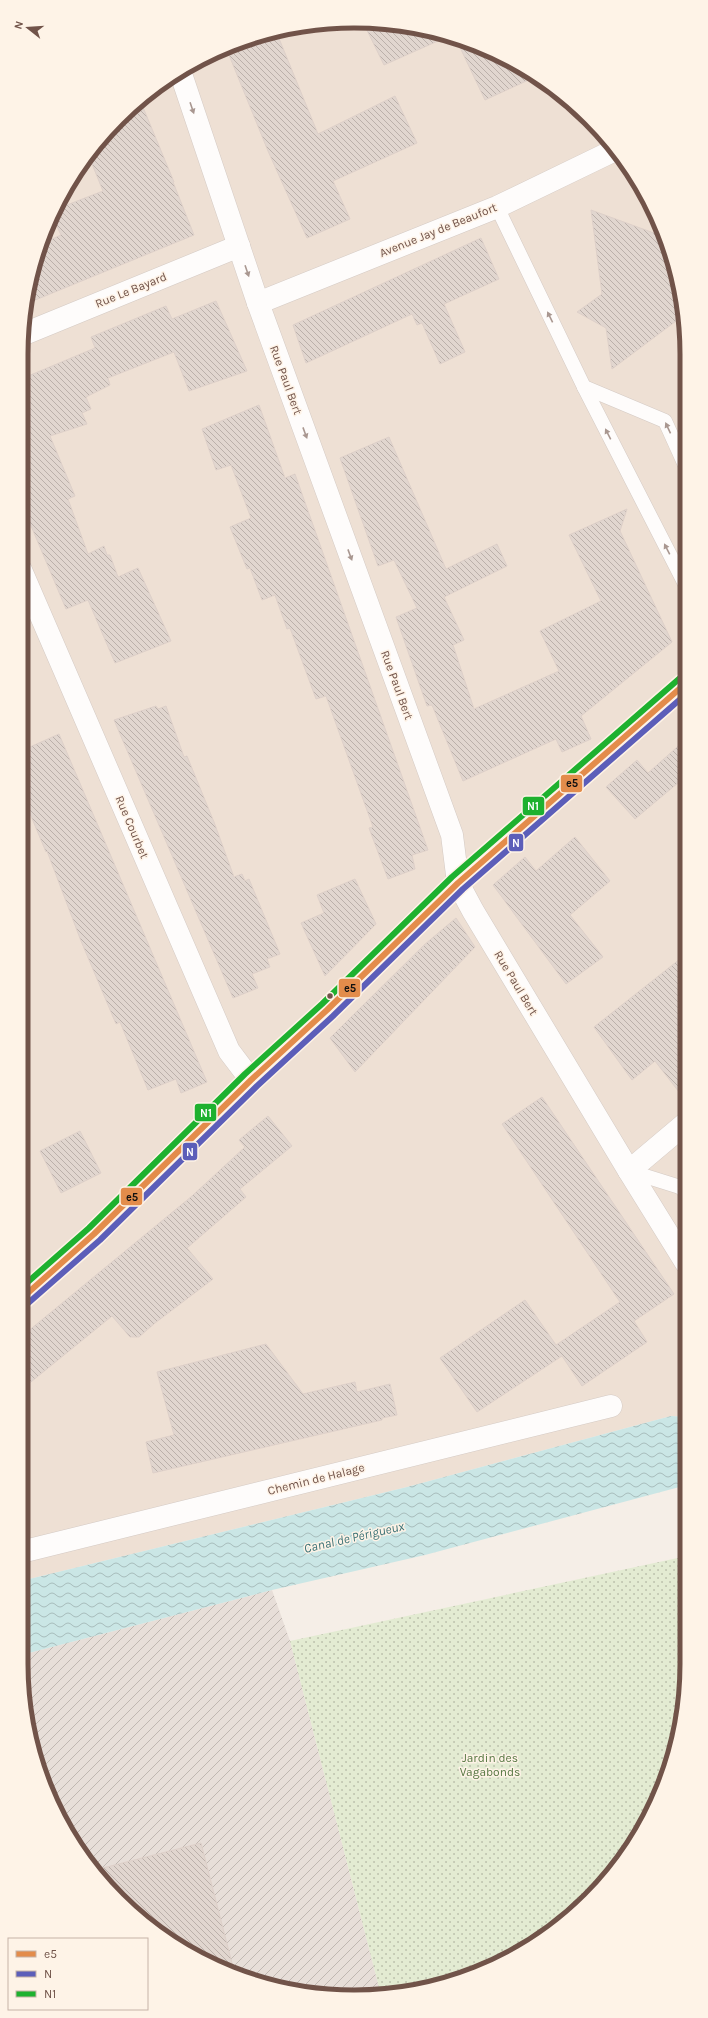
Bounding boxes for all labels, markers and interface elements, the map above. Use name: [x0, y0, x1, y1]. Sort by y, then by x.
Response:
north arrow: [8, 8, 48, 48]
text: N: [12, 20, 26, 31]
one-way arrow: [189, 103, 195, 115]
street label: Avenue Jay de Beaufort: [377, 200, 499, 260]
one-way arrow: [245, 265, 251, 277]
street label: Rue Le Bayard: [93, 269, 169, 311]
one-way arrow: [547, 311, 553, 323]
street label: Rue Paul Bert: [267, 343, 305, 417]
one-way arrow: [665, 422, 671, 434]
one-way arrow: [303, 427, 309, 439]
one-way arrow: [605, 428, 611, 439]
one-way arrow: [664, 544, 670, 555]
one-way arrow: [347, 550, 353, 562]
street label: Rue Paul Bert: [378, 648, 416, 722]
line badge: e5: [560, 774, 583, 793]
text: e5: [566, 777, 578, 790]
street label: Rue Courbet: [112, 793, 152, 861]
line badge: N1: [522, 796, 545, 816]
text: N1: [527, 800, 539, 813]
line badge: N: [508, 833, 524, 852]
text: N: [512, 837, 520, 850]
street label: Rue Paul Bert: [491, 948, 541, 1018]
line badge: e5: [338, 978, 361, 998]
text: e5: [344, 982, 356, 995]
unlabelled marker: [325, 991, 335, 1001]
line badge: N1: [194, 1103, 217, 1122]
text: N1: [200, 1107, 212, 1120]
line badge: N: [182, 1142, 198, 1161]
text: N: [186, 1146, 194, 1159]
line badge: e5: [120, 1187, 143, 1206]
text: e5: [126, 1191, 138, 1204]
street label: Chemin de Halage: [266, 1460, 366, 1498]
water label: Canal de Périgueux: [302, 1518, 407, 1556]
park label: Jardin des Vagabonds: [460, 1751, 520, 1779]
legend: [8, 1938, 148, 2010]
text: e5: [44, 1947, 57, 1961]
text: N: [44, 1967, 52, 1981]
text: N1: [44, 1987, 56, 2001]

